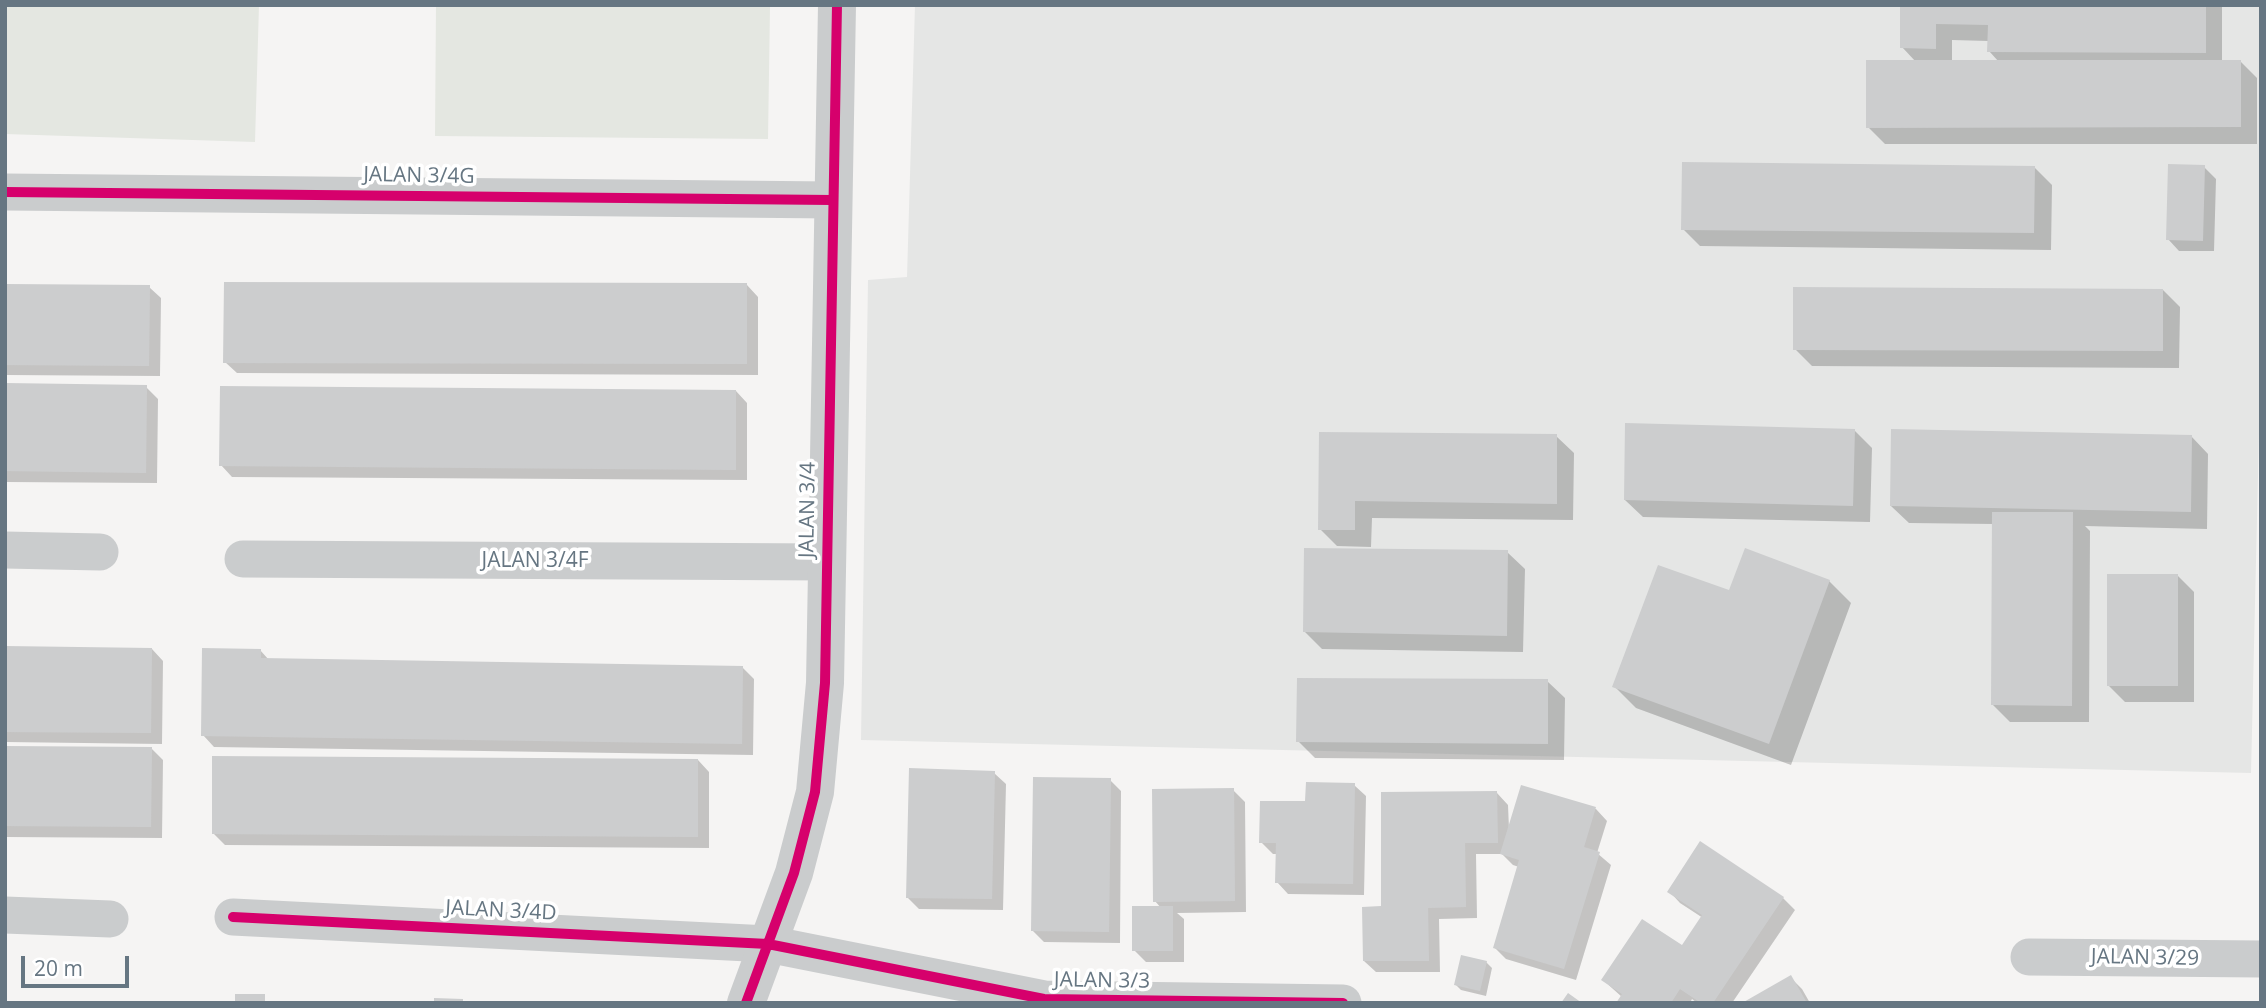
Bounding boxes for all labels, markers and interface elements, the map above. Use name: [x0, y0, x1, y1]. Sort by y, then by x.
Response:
street label: JALAN 3/4G: [363, 162, 475, 190]
street label: JALAN 3/4: [795, 462, 821, 558]
street label: JALAN 3/4F: [482, 548, 588, 574]
street label: JALAN 3/4D: [445, 896, 557, 926]
scale bar: [24, 942, 133, 986]
street label: JALAN 3/29: [2091, 944, 2199, 972]
text: 20 m: [34, 954, 83, 982]
street label: JALAN 3/3: [1054, 968, 1150, 994]

